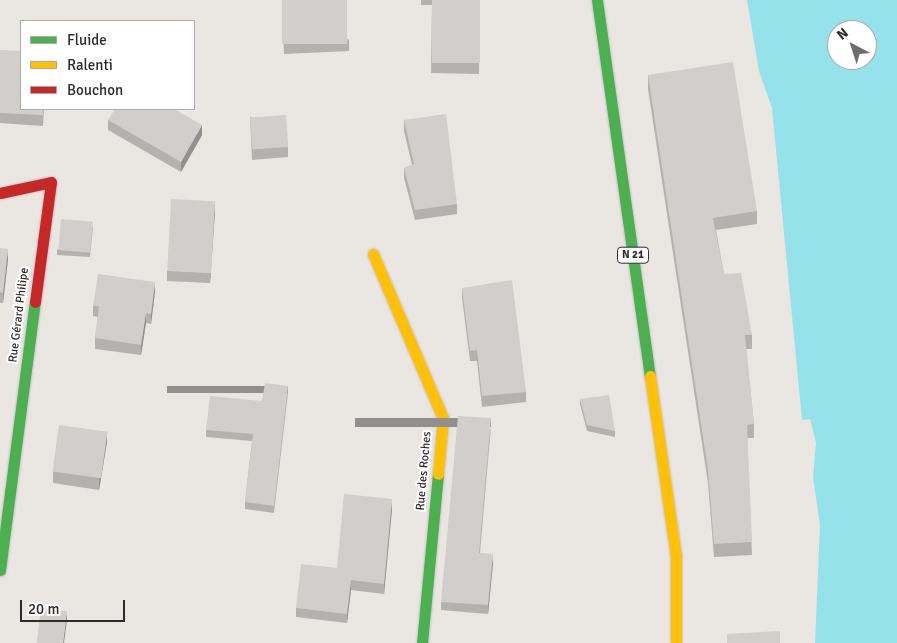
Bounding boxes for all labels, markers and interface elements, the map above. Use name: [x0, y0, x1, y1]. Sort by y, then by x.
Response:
legend: [20, 20, 195, 110]
north arrow: [827, 20, 877, 70]
text: N: [833, 24, 852, 44]
text: Fluide: [67, 31, 107, 49]
text: Ralenti: [67, 56, 113, 74]
text: Bouchon: [67, 81, 123, 99]
road number: N 21: [617, 246, 649, 264]
street label: Rue Gérard Philipe: [6, 267, 32, 363]
street label: Rue des Roches: [413, 431, 435, 511]
scale bar: [22, 590, 128, 622]
text: 20 m: [28, 600, 59, 618]

